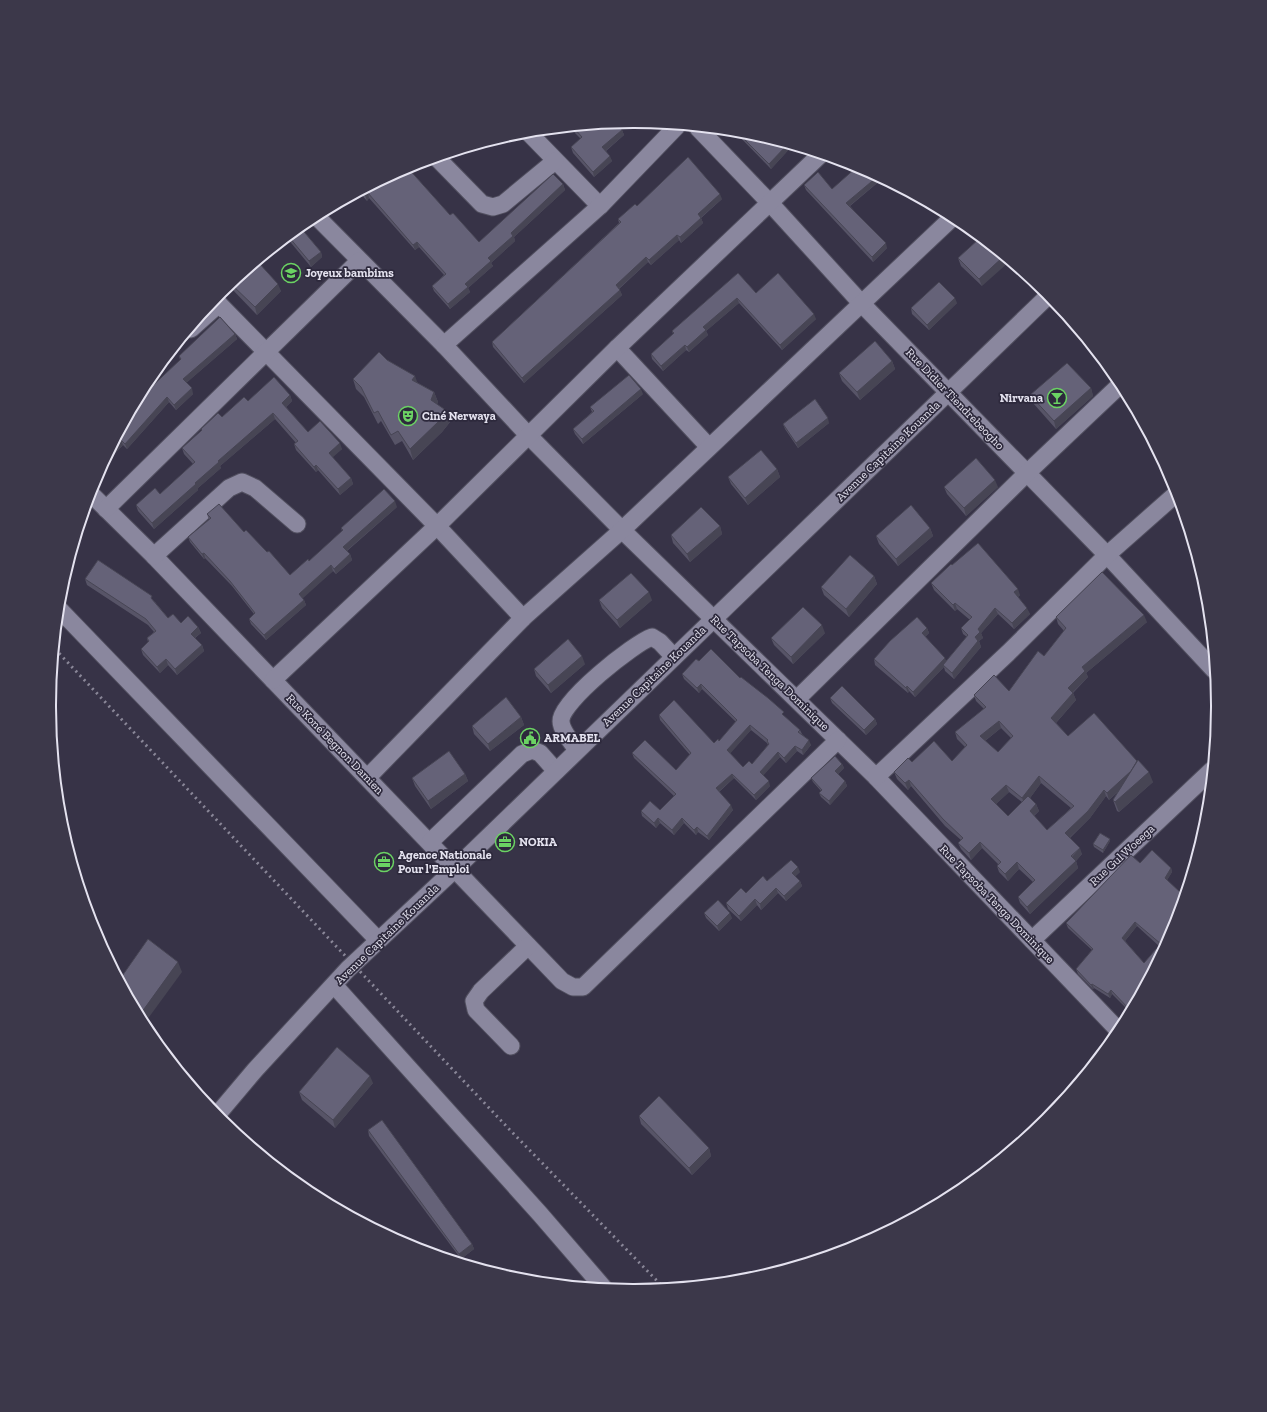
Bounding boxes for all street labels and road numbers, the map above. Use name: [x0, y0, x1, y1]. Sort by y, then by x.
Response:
street label: Rue Didier Tiendrebeogho: [903, 345, 1007, 453]
street label: Avenue Capitaine Kouanda: [833, 398, 943, 504]
street label: Rue Tapsoba Tenga Dominique: [708, 613, 832, 734]
street label: Avenue Capitaine Kouanda: [599, 623, 709, 729]
street label: Rue Koné Begnon Damien: [283, 691, 387, 797]
street label: Rue Gul Woeega: [1087, 821, 1157, 889]
street label: Rue Tapsoba Tenga Dominique: [937, 842, 1058, 966]
street label: Avenue Capitaine Kouanda: [332, 881, 442, 987]

